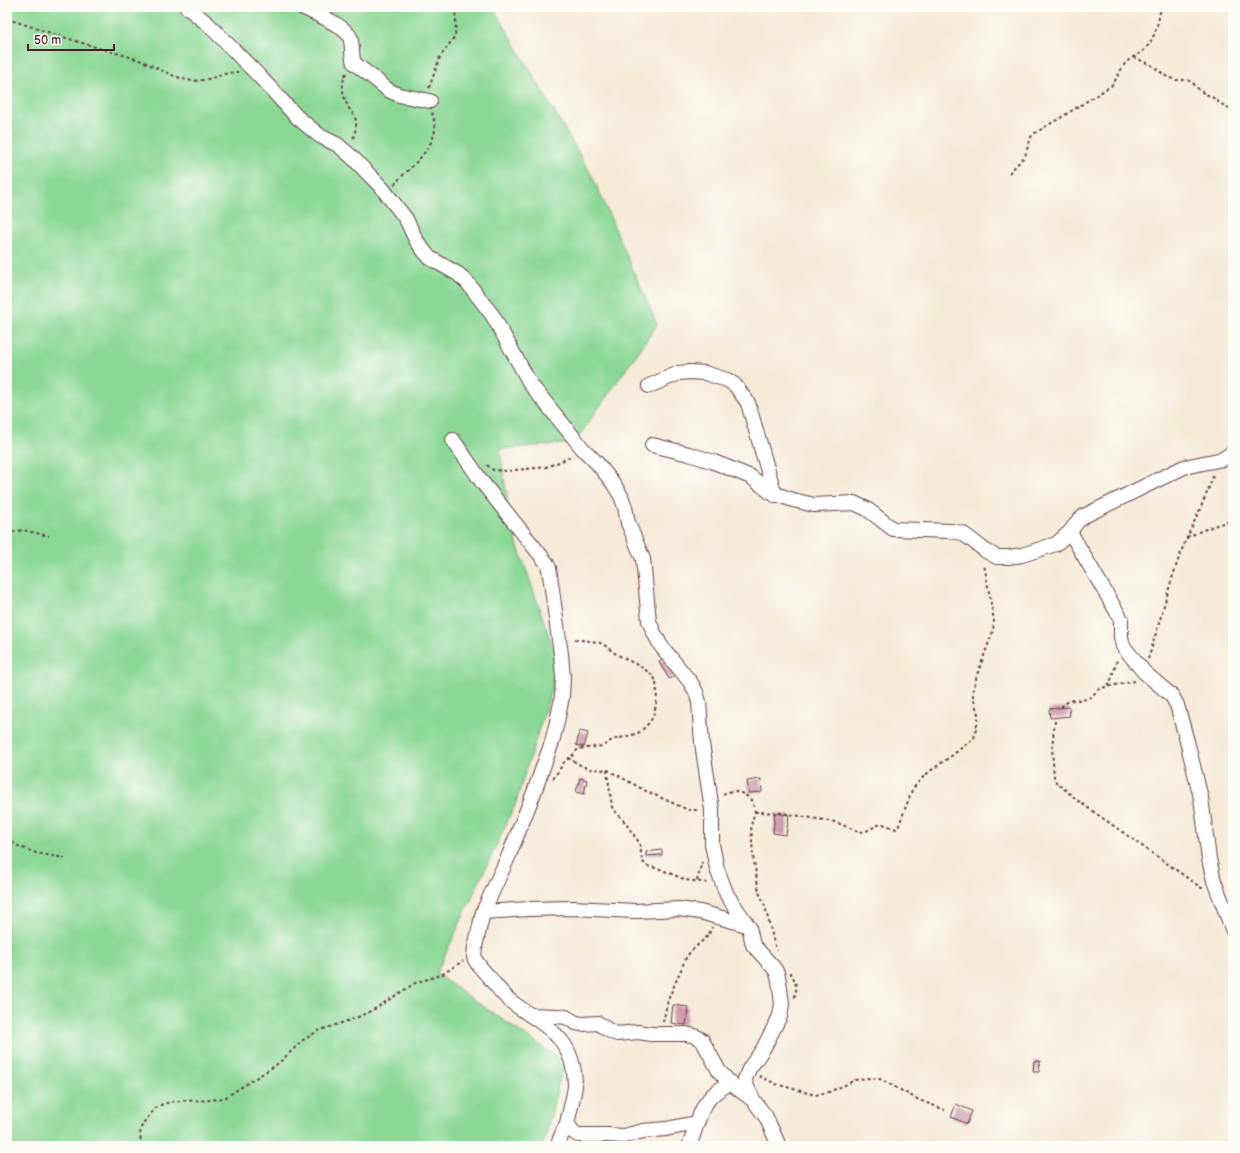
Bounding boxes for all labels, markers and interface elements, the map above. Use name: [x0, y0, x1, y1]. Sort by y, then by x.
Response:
scale bar: [28, 26, 114, 52]
text: 50 m: [34, 33, 61, 48]

